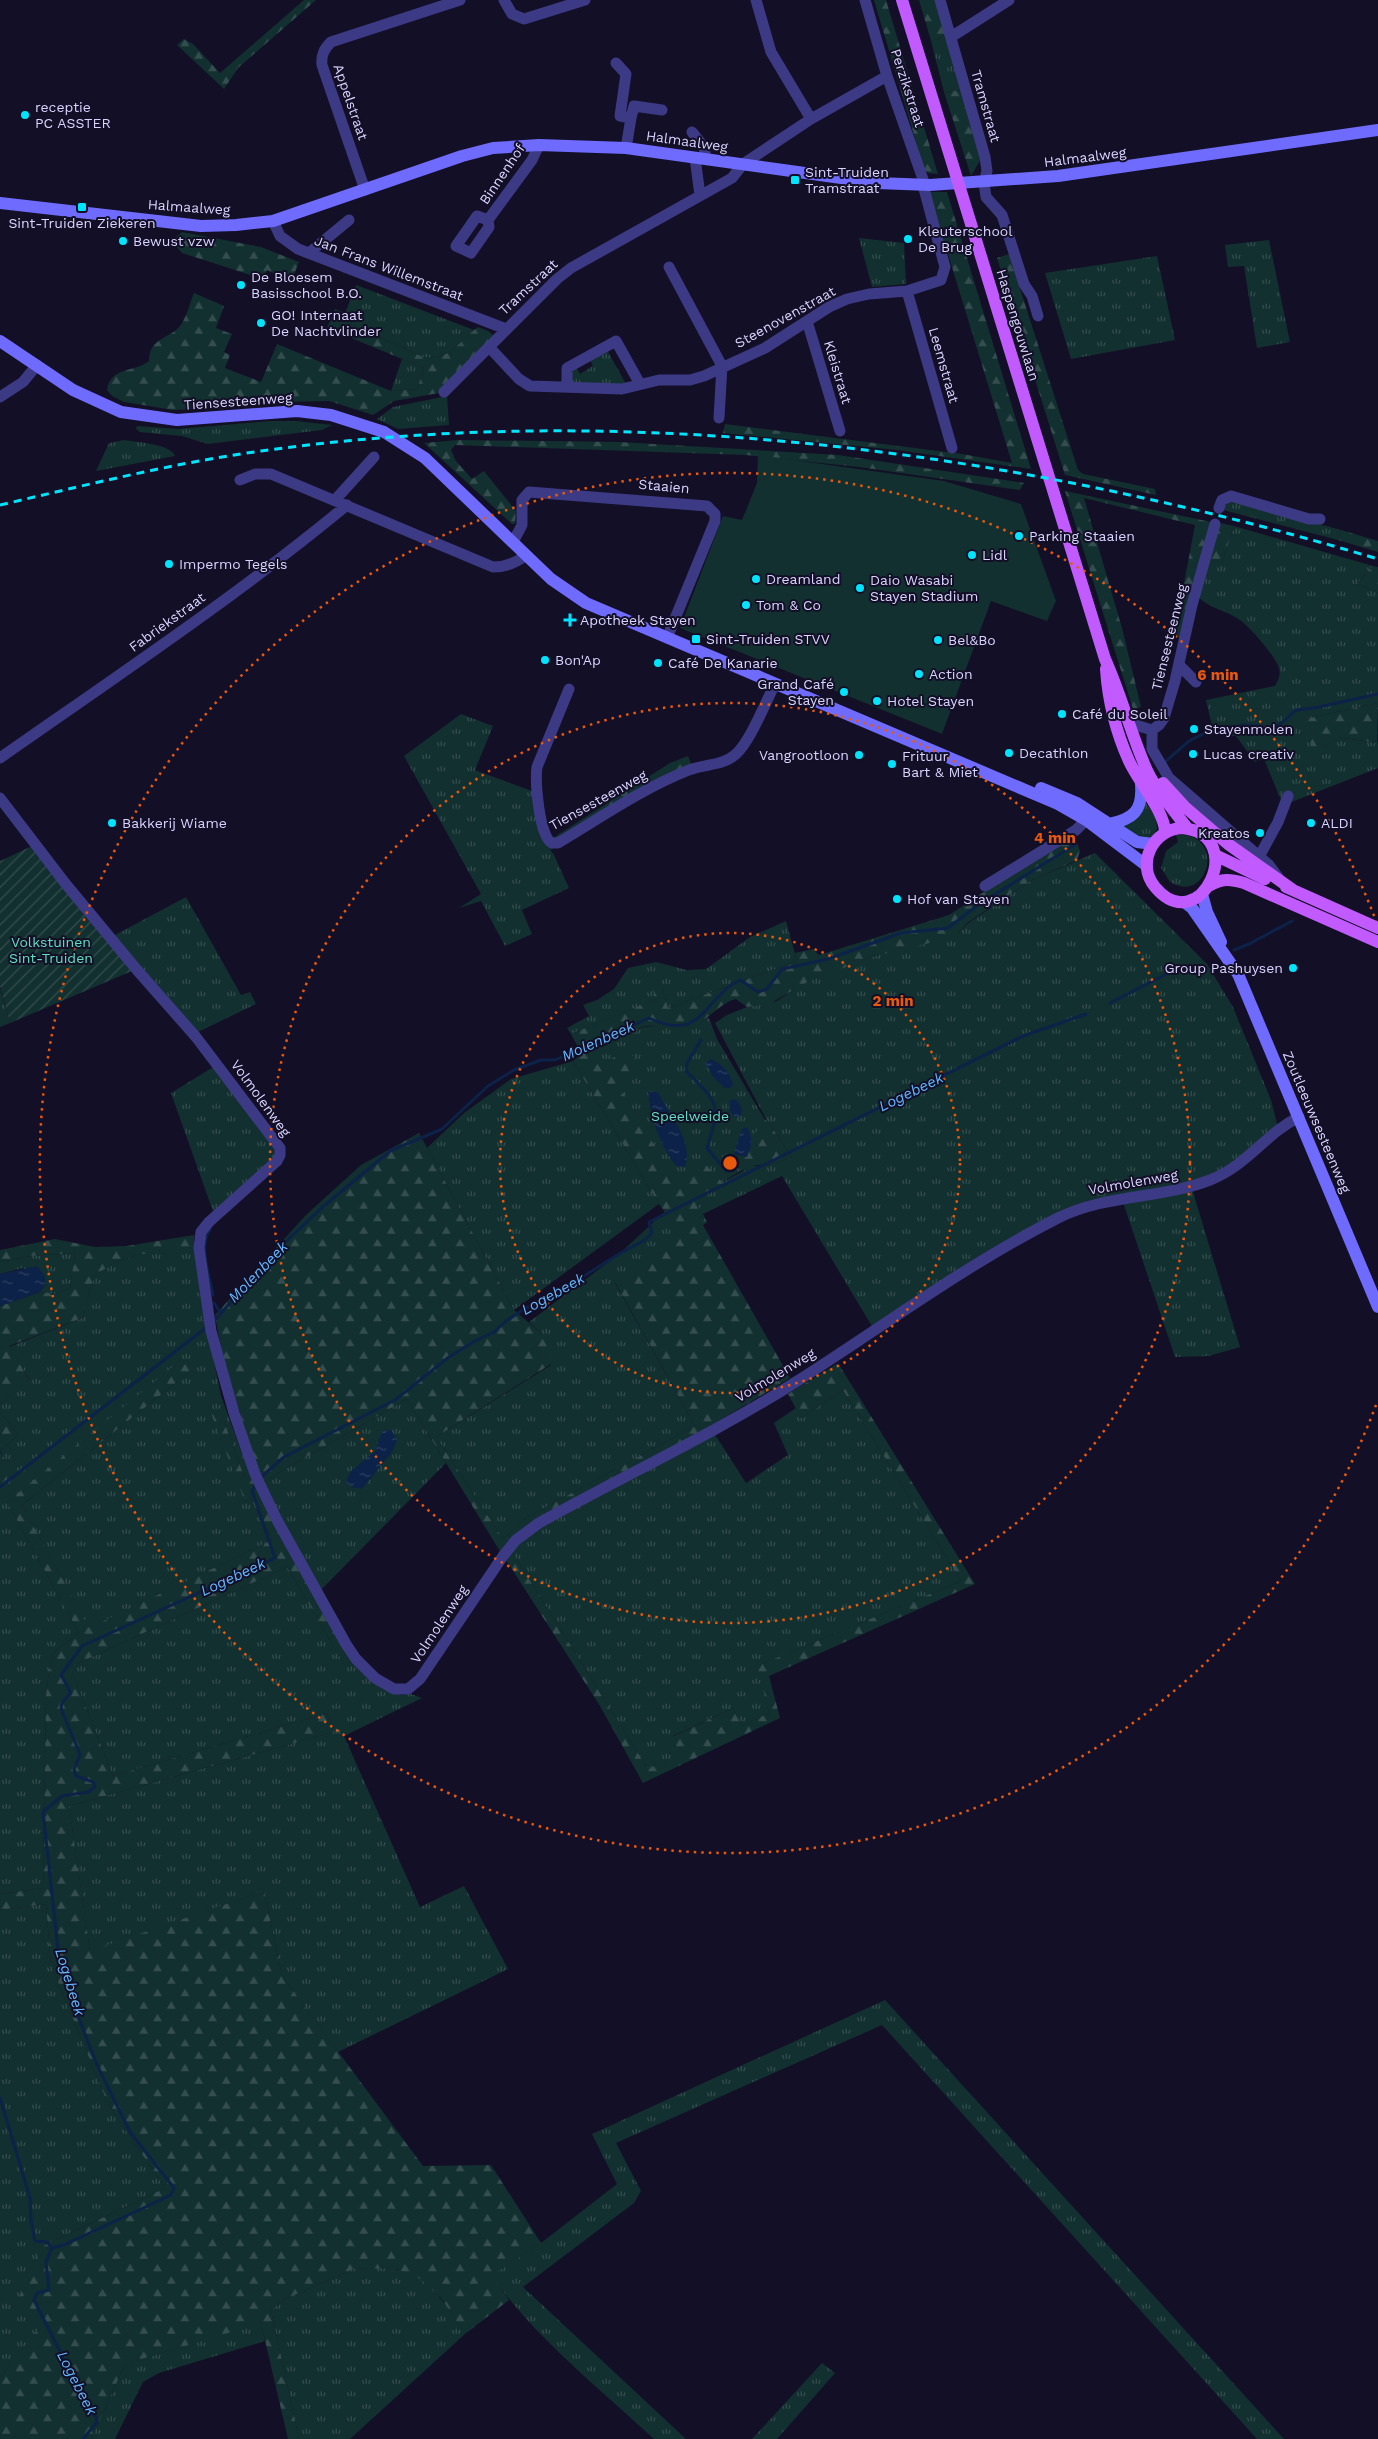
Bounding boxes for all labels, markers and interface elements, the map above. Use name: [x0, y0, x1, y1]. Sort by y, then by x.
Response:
street label: Perzikstraat: [888, 47, 928, 129]
street label: Appelstraat: [331, 62, 372, 142]
street label: Tramstraat: [968, 68, 1004, 144]
place label: receptie PC ASSTER: [35, 99, 111, 131]
marker: receptie PC ASSTER: [19, 109, 31, 121]
street label: Halmaalweg: [645, 127, 730, 155]
street label: Binnenhof: [476, 140, 528, 207]
street label: Halmaalweg: [1043, 144, 1128, 170]
place label: Sint-Truiden Tramstraat: [805, 164, 889, 196]
marker: Sint-Truiden Tramstraat: [789, 174, 801, 186]
street label: Halmaalweg: [147, 196, 231, 218]
marker: Sint-Truiden Ziekeren: [76, 201, 88, 213]
place label: Sint-Truiden Ziekeren: [8, 215, 156, 231]
place label: Kleuterschool De Brug: [918, 223, 1013, 255]
street label: Jan Frans Willemstraat: [312, 232, 466, 304]
place label: Bewust vzw: [133, 233, 215, 249]
marker: Kleuterschool De Brug: [902, 233, 914, 245]
marker: Bewust vzw: [117, 235, 129, 247]
street label: Tramstraat: [495, 256, 561, 318]
street label: Haspengouwlaan: [993, 267, 1043, 383]
place label: De Bloesem Basisschool B.O.: [251, 269, 362, 301]
marker: De Bloesem Basisschool B.O.: [235, 279, 247, 291]
street label: Steenovenstraat: [732, 283, 838, 351]
place label: GO! Internaat De Nachtvlinder: [271, 307, 381, 339]
marker: GO! Internaat De Nachtvlinder: [255, 317, 267, 329]
street label: Leemstraat: [926, 325, 962, 405]
street label: Kleistraat: [821, 338, 855, 406]
street label: Tiensesteenweg: [183, 389, 294, 413]
street label: Staaien: [638, 476, 690, 496]
place label: Parking Staaien: [1029, 528, 1135, 544]
marker: Parking Staaien: [1013, 530, 1025, 542]
place label: Lidl: [982, 547, 1008, 563]
marker: Lidl: [966, 549, 978, 561]
place label: Impermo Tegels: [179, 556, 287, 572]
marker: Impermo Tegels: [163, 558, 175, 570]
place label: Dreamland: [766, 571, 841, 587]
place label: Daio Wasabi Stayen Stadium: [870, 572, 978, 604]
marker: Dreamland: [750, 573, 762, 585]
marker: Daio Wasabi Stayen Stadium: [854, 582, 866, 594]
street label: Tiensesteenweg: [1148, 582, 1190, 692]
street label: Fabriekstraat: [126, 589, 208, 655]
place label: Tom & Co: [756, 597, 821, 613]
marker: Tom & Co: [740, 599, 752, 611]
place label: Apotheek Stayen: [580, 612, 696, 628]
marker: Apotheek Stayen: [564, 614, 576, 626]
place label: Sint-Truiden STVV: [706, 631, 830, 647]
place label: Bel&Bo: [948, 632, 996, 648]
marker: Sint-Truiden STVV: [690, 633, 702, 645]
marker: Bel&Bo: [932, 634, 944, 646]
place label: Bon'Ap: [555, 652, 601, 668]
marker: Bon'Ap: [539, 654, 551, 666]
place label: Café De Kanarie: [668, 655, 778, 671]
marker: Café De Kanarie: [652, 657, 664, 669]
place label: Action: [929, 666, 973, 682]
text: 6 min: [1197, 666, 1239, 684]
marker: Action: [913, 668, 925, 680]
place label: Grand Café Stayen: [757, 676, 834, 708]
marker: Grand Café Stayen: [838, 686, 850, 698]
place label: Hotel Stayen: [887, 693, 974, 709]
marker: Hotel Stayen: [871, 695, 883, 707]
place label: Café du Soleil: [1072, 706, 1168, 722]
marker: Café du Soleil: [1056, 708, 1068, 720]
place label: Stayenmolen: [1204, 721, 1293, 737]
marker: Stayenmolen: [1188, 723, 1200, 735]
place label: Decathlon: [1019, 745, 1089, 761]
place label: Lucas creativ: [1203, 746, 1294, 762]
place label: Vangrootloon: [759, 747, 849, 763]
marker: Decathlon: [1003, 747, 1015, 759]
place label: Frituur Bart & Miet: [902, 748, 978, 780]
marker: Lucas creativ: [1187, 748, 1199, 760]
marker: Vangrootloon: [853, 749, 865, 761]
marker: Frituur Bart & Miet: [886, 758, 898, 770]
street label: Tiensesteenweg: [546, 766, 650, 833]
place label: Bakkerij Wiame: [122, 815, 227, 831]
place label: ALDI: [1321, 815, 1353, 831]
marker: Bakkerij Wiame: [106, 817, 118, 829]
marker: ALDI: [1305, 817, 1317, 829]
place label: Kreatos: [1198, 825, 1250, 841]
marker: Kreatos: [1254, 827, 1266, 839]
text: 4 min: [1034, 829, 1076, 847]
place label: Hof van Stayen: [907, 891, 1010, 907]
marker: Hof van Stayen: [891, 893, 903, 905]
park label: Volkstuinen Sint-Truiden: [9, 934, 93, 966]
place label: Group Pashuysen: [1164, 960, 1283, 976]
marker: Group Pashuysen: [1287, 962, 1299, 974]
text: 2 min: [872, 992, 914, 1010]
water label: Molenbeek: [559, 1017, 638, 1065]
street label: Zoutleeuwsesteenweg: [1280, 1049, 1354, 1196]
street label: Volmolenweg: [228, 1057, 294, 1140]
water label: Logebeek: [876, 1068, 947, 1115]
park label: Speelweide: [651, 1108, 729, 1124]
centre of rings: [721, 1154, 739, 1172]
street label: Volmolenweg: [1087, 1166, 1180, 1198]
water label: Molenbeek: [224, 1237, 292, 1306]
water label: Logebeek: [518, 1269, 589, 1319]
street label: Volmolenweg: [732, 1344, 818, 1405]
water label: Logebeek: [198, 1554, 269, 1600]
street label: Volmolenweg: [407, 1581, 471, 1666]
water label: Logebeek: [51, 1946, 89, 2019]
water label: Logebeek: [53, 2348, 101, 2419]

